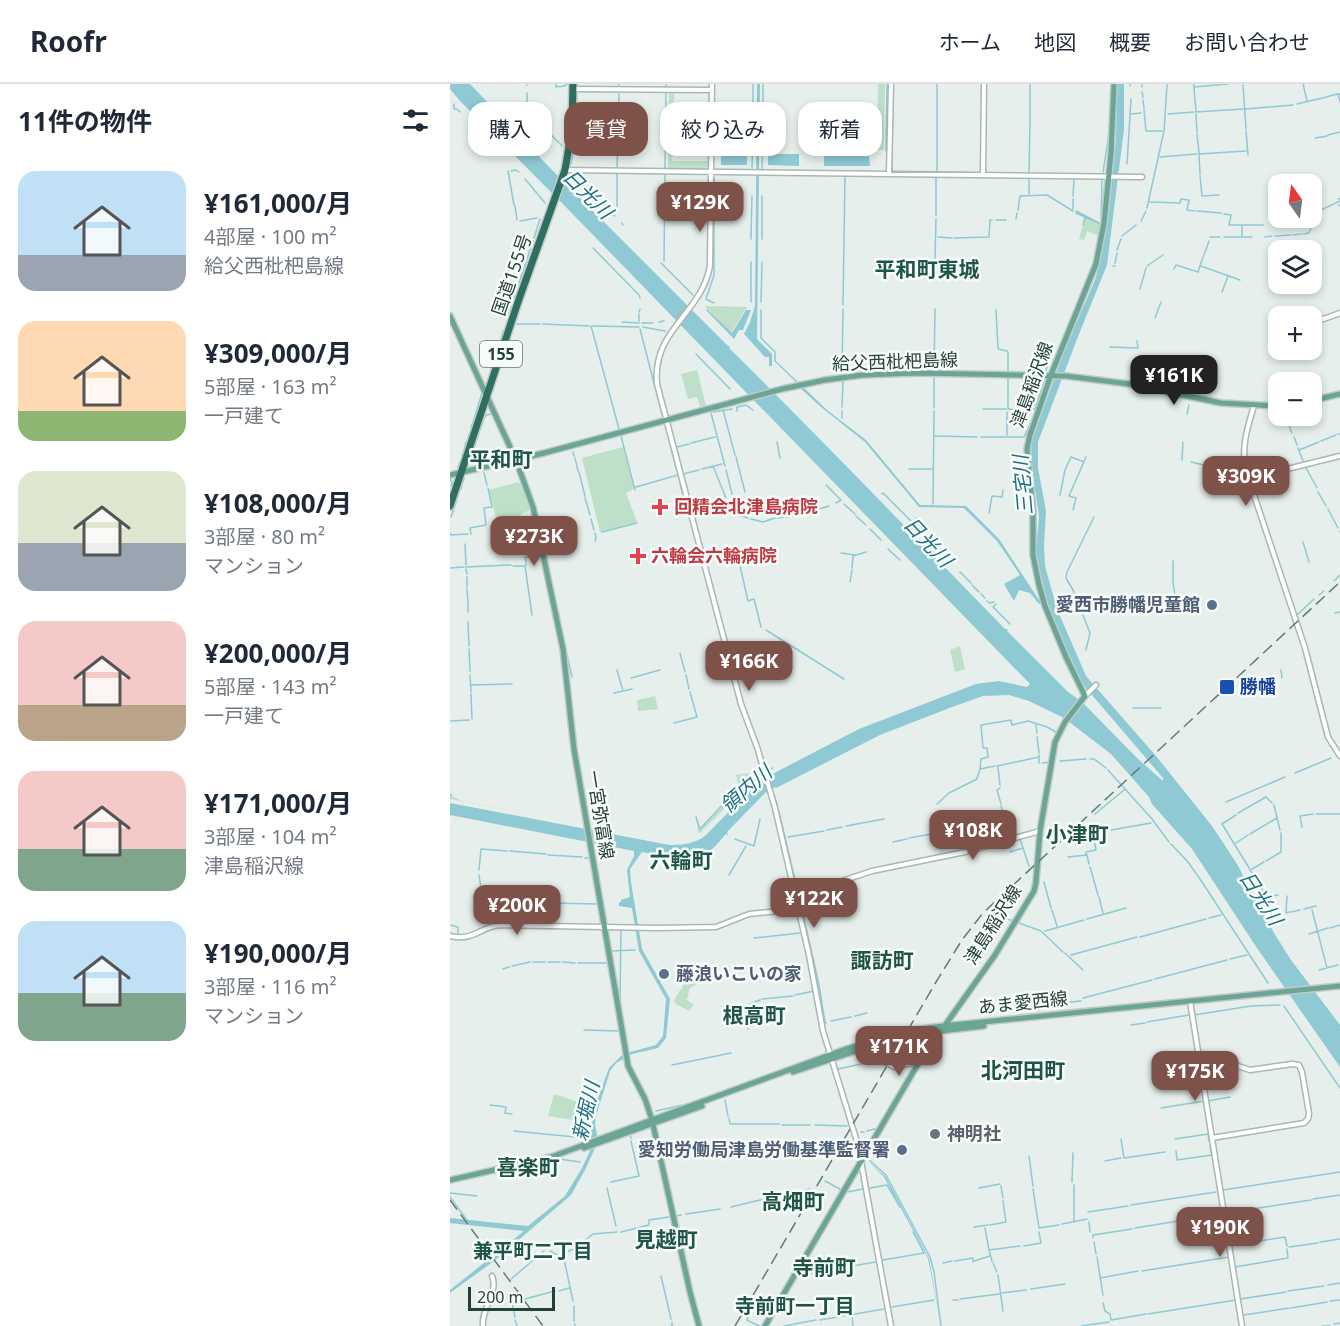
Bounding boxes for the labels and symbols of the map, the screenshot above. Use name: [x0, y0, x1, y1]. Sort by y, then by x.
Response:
water label: 日光川: [558, 163, 621, 226]
north arrow: [1268, 174, 1322, 228]
pin: ¥129K: [658, 182, 742, 233]
street label: 国道155号: [486, 231, 536, 319]
district label: 平和町東城: [875, 255, 980, 283]
street label: 津島稲沢線: [1004, 338, 1058, 431]
road number: 155: [480, 341, 522, 367]
street label: 給父西枇杷島線: [832, 347, 958, 375]
pin: ¥161K: [1132, 355, 1216, 406]
district label: 平和町: [470, 445, 533, 473]
water label: 三宅川: [1006, 452, 1039, 516]
pin: ¥309K: [1204, 456, 1288, 507]
place label: 回精会北津島病院: [674, 494, 818, 518]
marker: 回精会北津島病院: [651, 498, 669, 516]
water label: 日光川: [898, 511, 960, 574]
pin: ¥273K: [492, 516, 576, 567]
place label: 六輪会六輪病院: [651, 543, 777, 567]
marker: 六輪会六輪病院: [629, 547, 647, 565]
place label: 愛西市勝幡児童館: [1056, 592, 1200, 616]
marker: 愛西市勝幡児童館: [1205, 598, 1219, 612]
pin: ¥166K: [707, 641, 791, 692]
place label: 勝幡: [1240, 674, 1276, 698]
marker: 勝幡: [1218, 678, 1236, 696]
water label: 領内川: [714, 757, 779, 818]
street label: 一宮弥富線: [582, 769, 620, 861]
pin: ¥108K: [931, 810, 1015, 861]
district label: 小津町: [1046, 820, 1109, 848]
district label: 六輪町: [650, 846, 713, 874]
water label: 日光川: [1234, 865, 1290, 932]
pin: ¥122K: [772, 878, 856, 929]
street label: 津島稲沢線: [958, 880, 1026, 969]
pin: ¥200K: [475, 885, 559, 936]
district label: 諏訪町: [851, 946, 914, 974]
place label: 藤浪いこいの家: [676, 961, 802, 985]
marker: 藤浪いこいの家: [657, 967, 671, 981]
street label: あま愛西線: [977, 985, 1069, 1019]
district label: 根高町: [723, 1001, 786, 1029]
pin: ¥171K: [857, 1026, 941, 1077]
pin: ¥175K: [1153, 1051, 1237, 1102]
district label: 北河田町: [981, 1056, 1065, 1084]
water label: 新堀川: [566, 1077, 606, 1143]
place label: 神明社: [947, 1121, 1001, 1145]
marker: 神明社: [928, 1127, 942, 1141]
place label: 愛知労働局津島労働基準監督署: [638, 1137, 890, 1161]
marker: 愛知労働局津島労働基準監督署: [895, 1143, 909, 1157]
district label: 喜楽町: [497, 1153, 560, 1181]
district label: 高畑町: [762, 1187, 825, 1215]
pin: ¥190K: [1178, 1207, 1262, 1258]
district label: 見越町: [635, 1225, 698, 1253]
district label: 兼平町二丁目: [473, 1237, 593, 1264]
district label: 寺前町: [793, 1253, 856, 1281]
scale bar: [468, 1284, 555, 1312]
district label: 寺前町一丁目: [735, 1292, 855, 1319]

